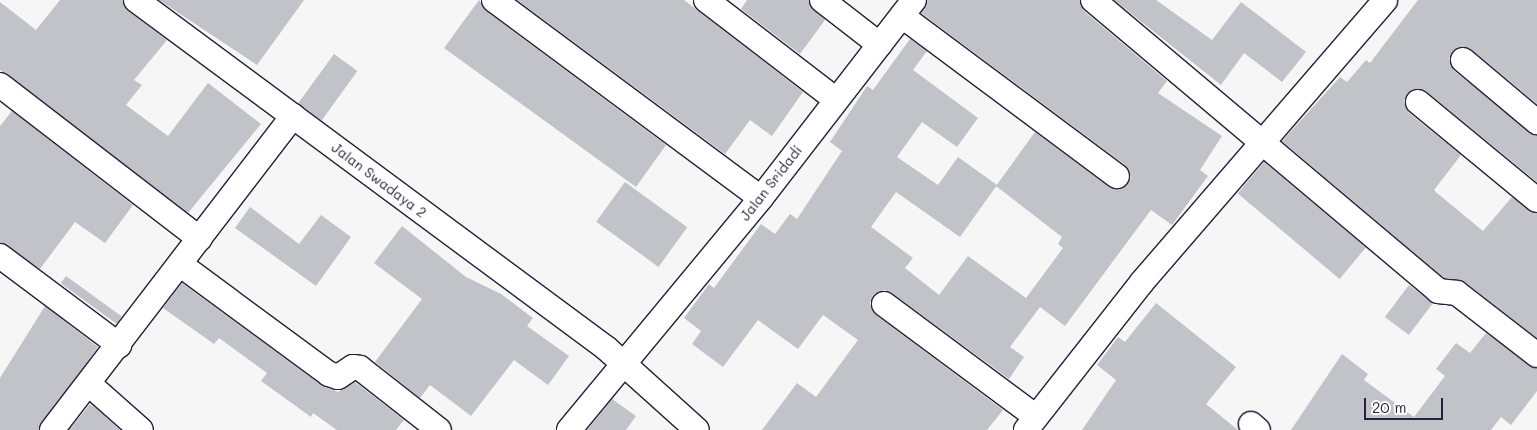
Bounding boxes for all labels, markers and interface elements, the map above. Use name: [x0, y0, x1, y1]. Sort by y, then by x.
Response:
street label: Jalan Swadaya 2: [328, 139, 430, 221]
street label: Jalan Sridadi: [736, 142, 806, 224]
scale bar: [1367, 388, 1446, 420]
text: 20 m: [1372, 397, 1406, 417]

